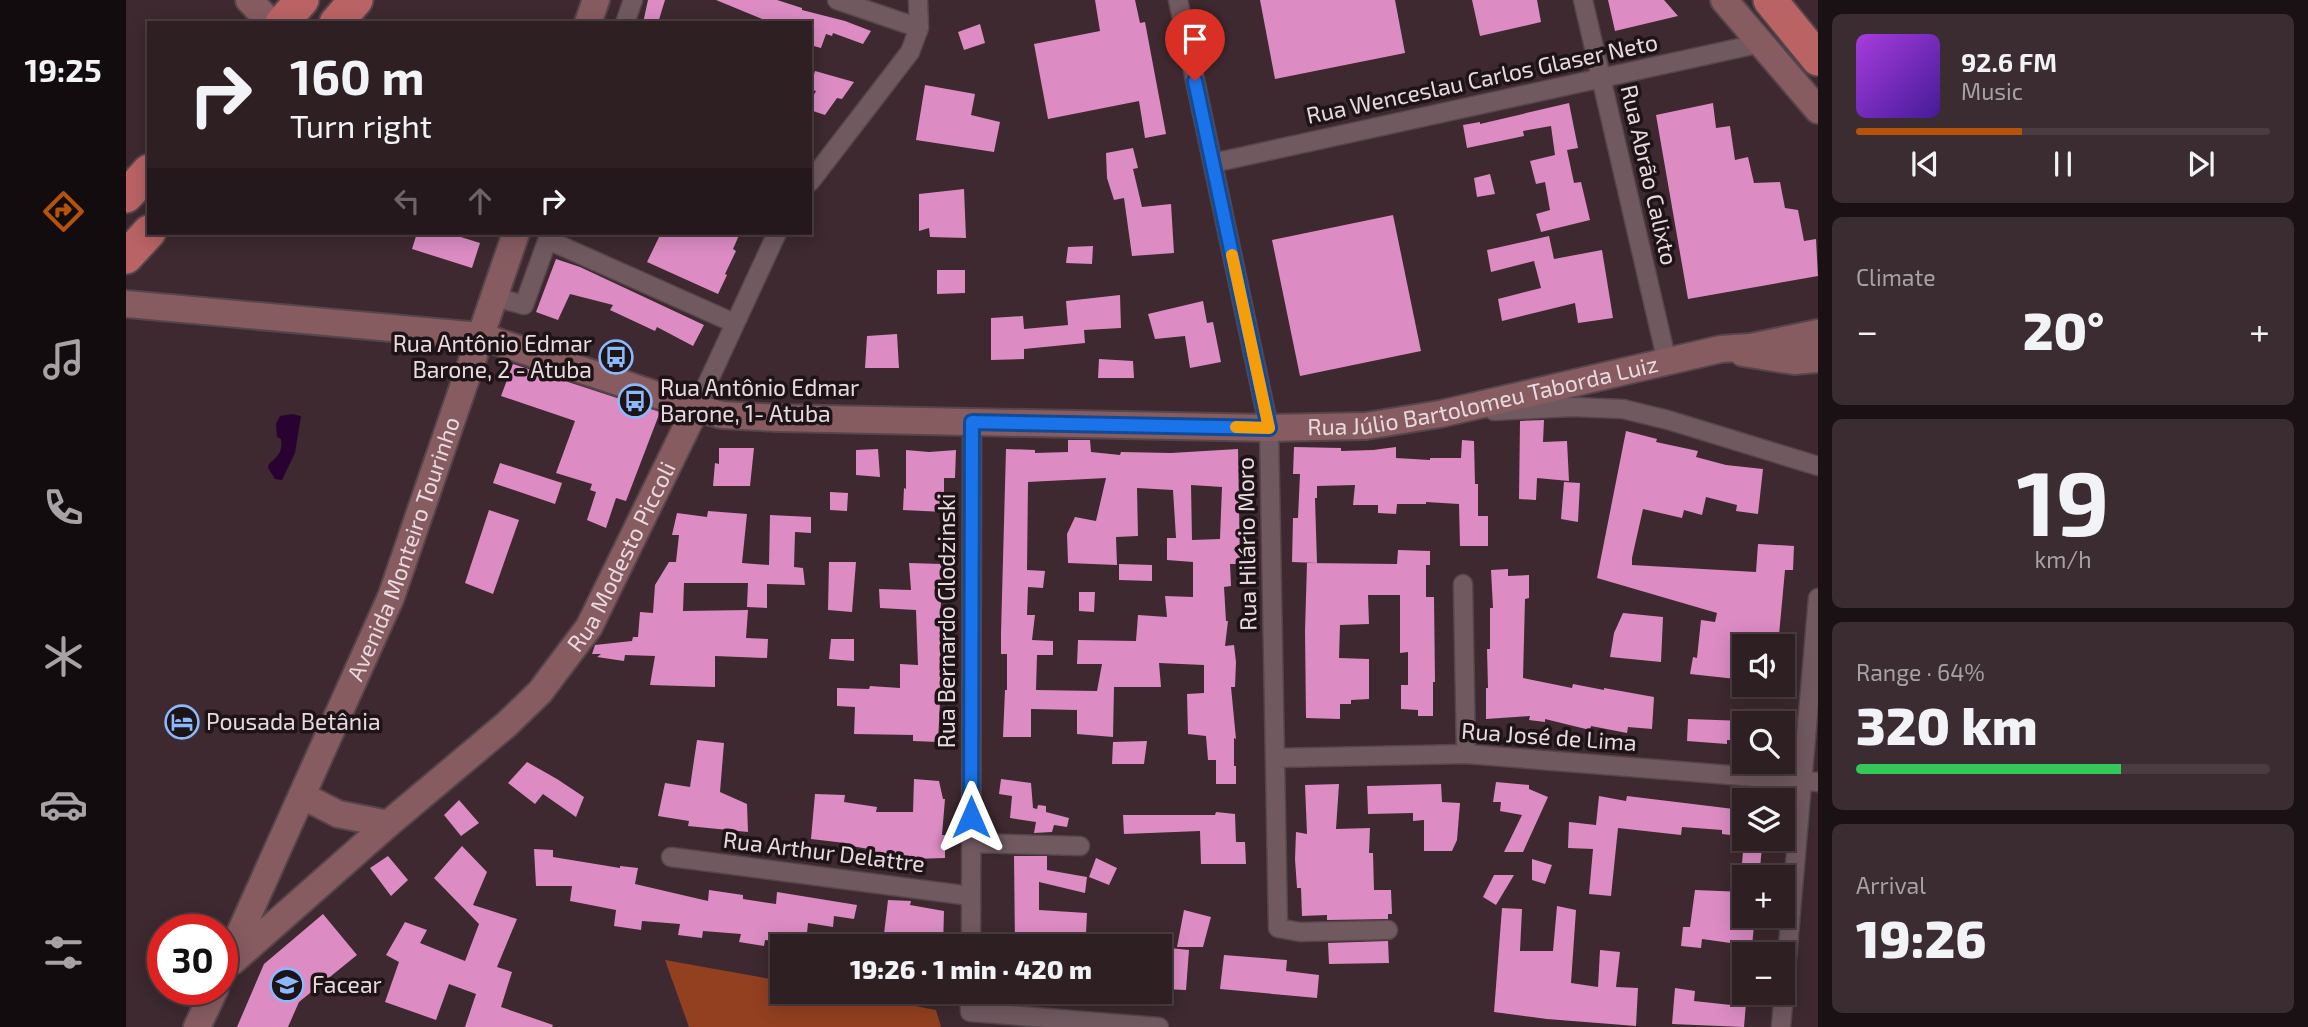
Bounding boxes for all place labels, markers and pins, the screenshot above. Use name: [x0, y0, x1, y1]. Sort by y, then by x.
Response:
pin: [1165, 9, 1225, 81]
place label: Rua Antônio Edmar Barone, 2 - Atuba: [393, 329, 592, 383]
bus stop icon: Rua Antônio Edmar Barone, 2 - Atuba: [597, 338, 635, 376]
place label: Rua Antônio Edmar Barone, 1- Atuba: [660, 373, 859, 427]
bus stop icon: Rua Antônio Edmar Barone, 1- Atuba: [616, 382, 654, 420]
hotel icon: Pousada Betânia: [163, 703, 201, 741]
place label: Pousada Betânia: [206, 707, 381, 735]
school or university icon: Facear: [268, 966, 306, 1004]
place label: Facear: [312, 970, 382, 998]

